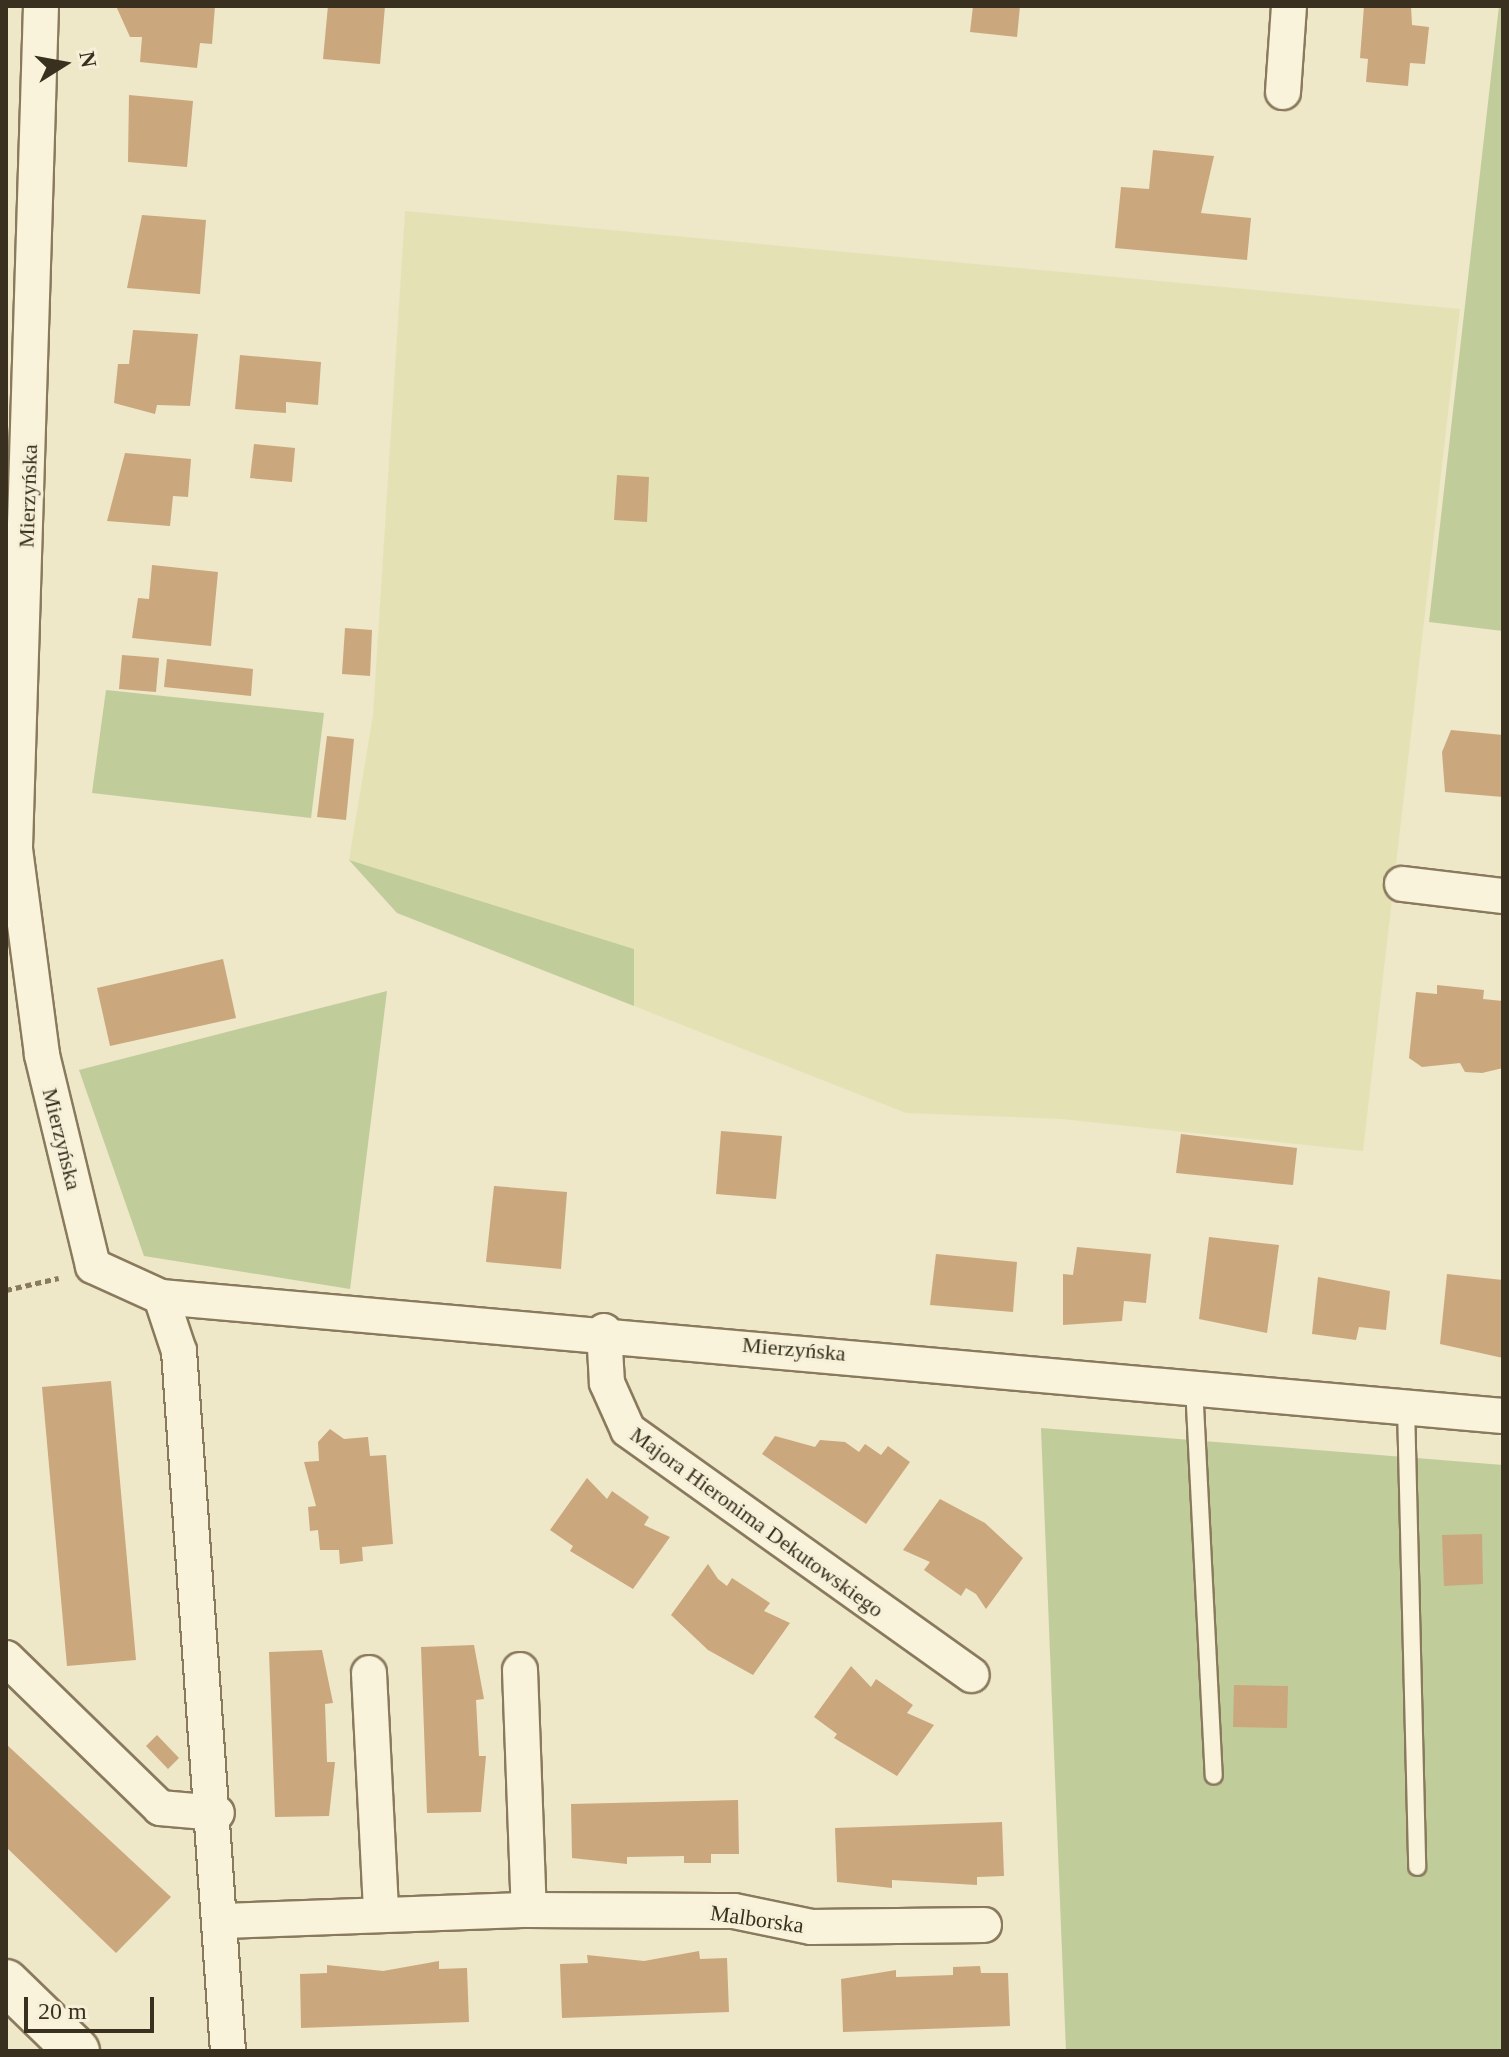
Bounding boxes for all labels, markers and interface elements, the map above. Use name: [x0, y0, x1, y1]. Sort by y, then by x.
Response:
north arrow: [24, 24, 104, 104]
text: N: [74, 49, 102, 70]
street label: Mierzyńska: [13, 444, 43, 548]
street label: Mierzyńska: [37, 1085, 87, 1193]
street label: Mierzyńska: [741, 1331, 847, 1367]
street label: Majora Hieronima Dekutowskiego: [625, 1421, 889, 1623]
street label: Malborska: [709, 1899, 805, 1939]
scale bar: [28, 1981, 158, 2031]
text: 20 m: [38, 1998, 87, 2024]

